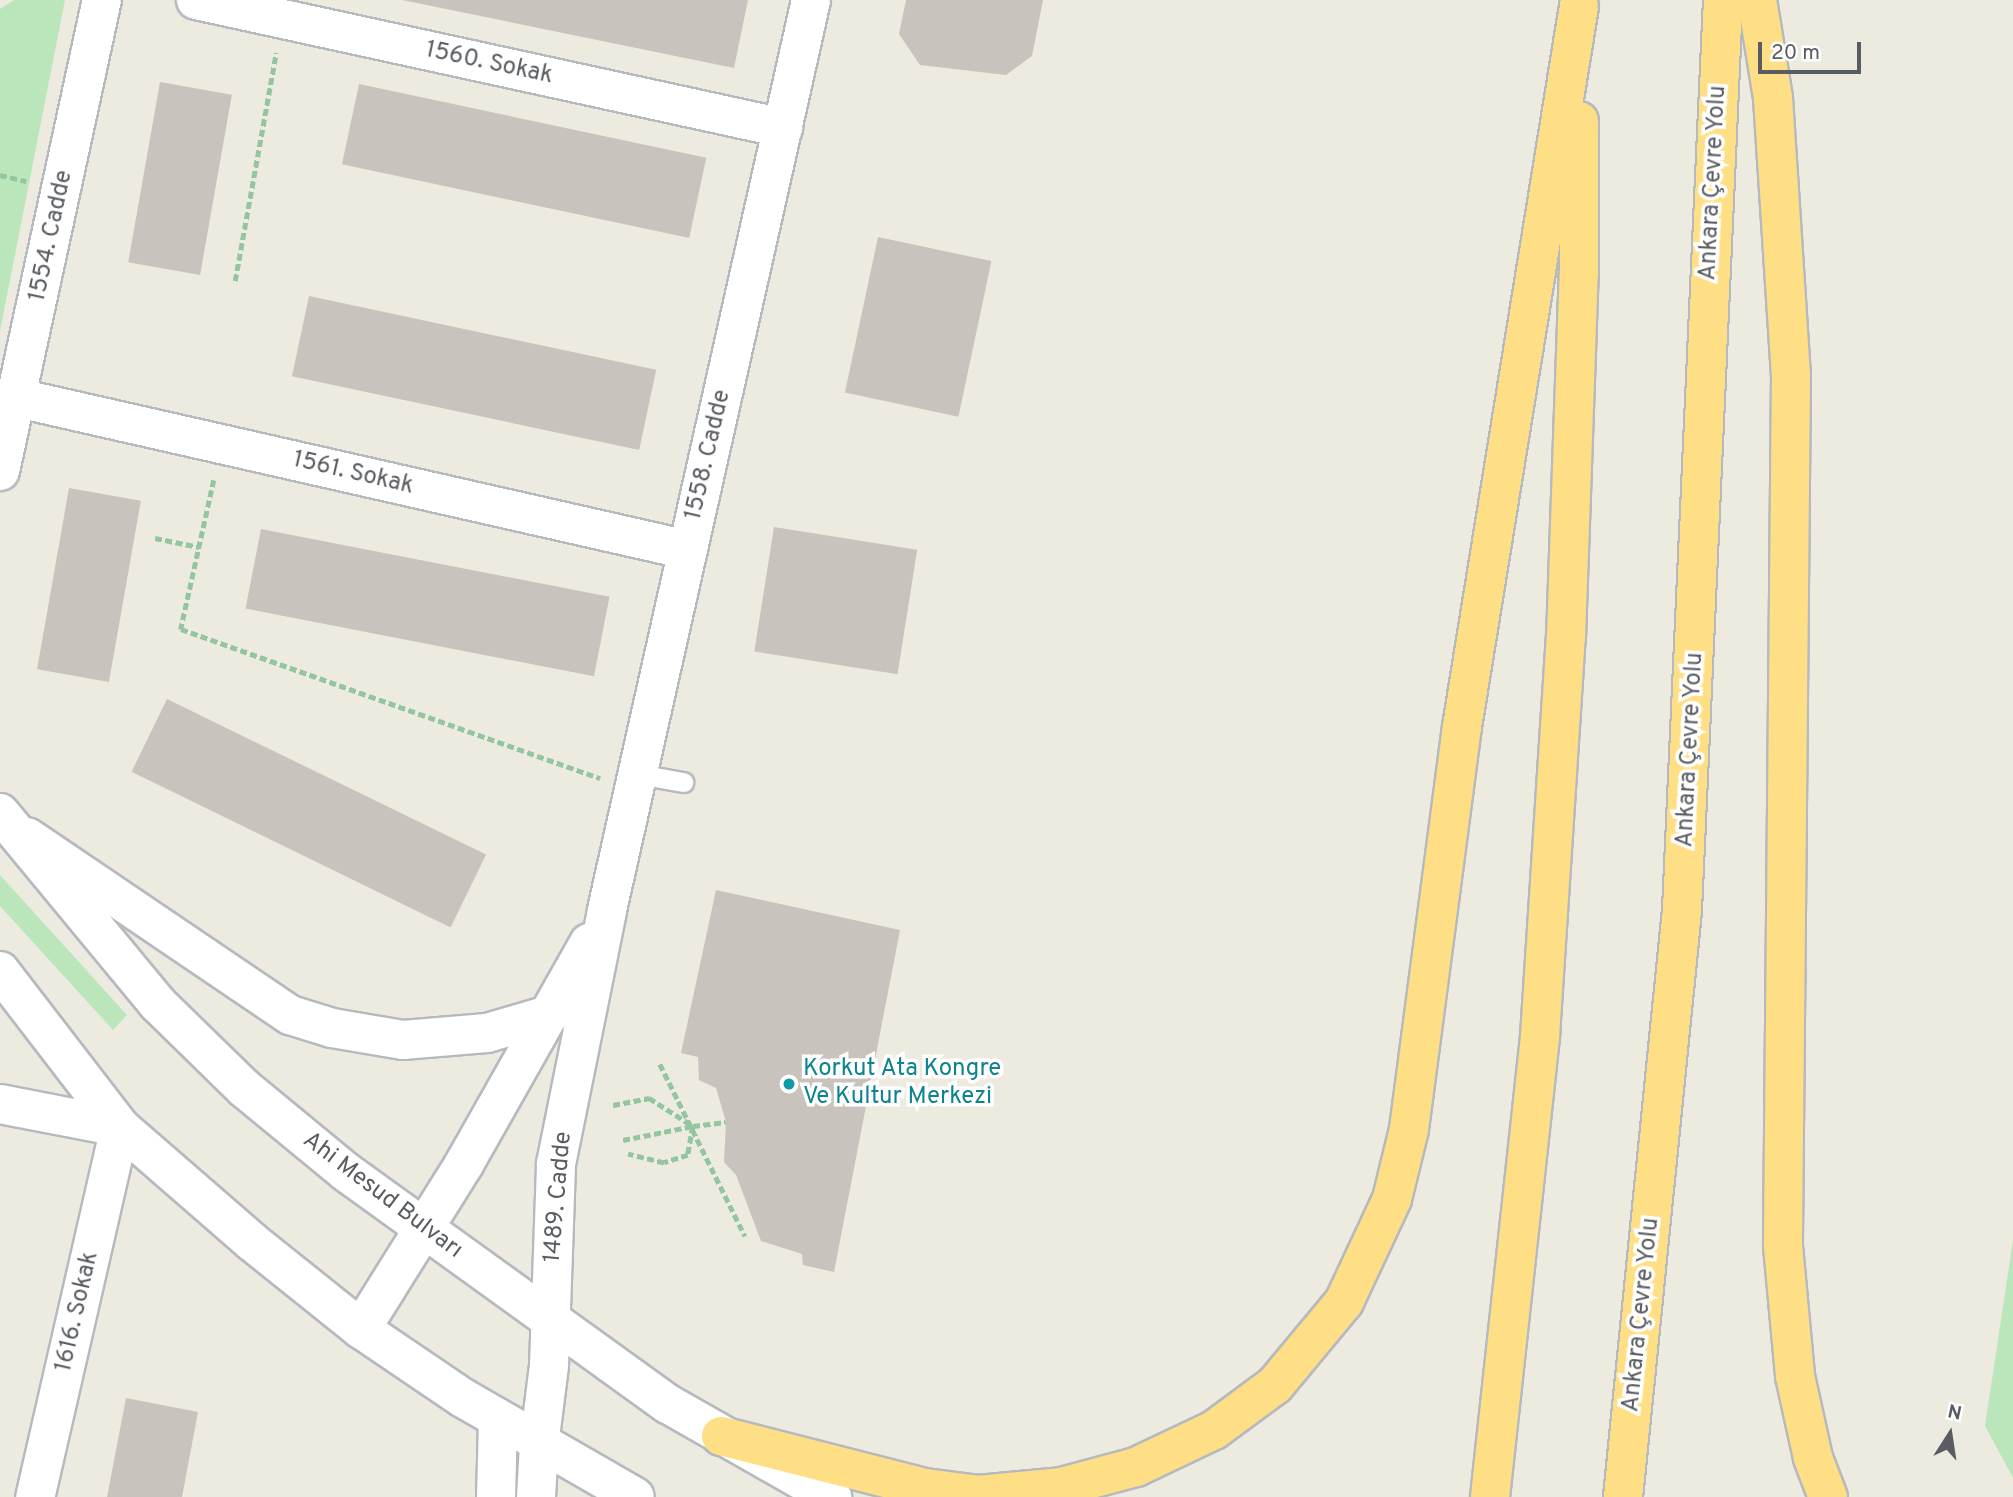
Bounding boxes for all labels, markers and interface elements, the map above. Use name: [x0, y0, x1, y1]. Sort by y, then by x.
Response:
scale bar: [1761, 28, 1864, 72]
street label: 1560. Sokak: [423, 36, 555, 92]
text: 20 m: [1771, 40, 1820, 67]
street label: Ankara Çevre Yolu: [1694, 84, 1734, 282]
street label: 1554. Cadde: [24, 168, 80, 304]
street label: 1558. Cadde: [680, 387, 738, 523]
street label: 1561. Sokak: [290, 446, 416, 502]
street label: Ankara Çevre Yolu: [1671, 651, 1711, 849]
place label: Korkut Ata Kongre Ve Kultur Merkezi: [803, 1056, 1002, 1112]
marker: Korkut Ata Kongre Ve Kultur Merkezi: [781, 1076, 797, 1092]
street label: Ahi Mesud Bulvarı: [296, 1127, 468, 1265]
street label: 1489. Cadde: [539, 1130, 579, 1264]
street label: Ankara Çevre Yolu: [1617, 1216, 1667, 1414]
street label: 1616. Sokak: [50, 1249, 106, 1375]
north arrow: [1915, 1399, 1985, 1469]
text: N: [1945, 1400, 1964, 1427]

